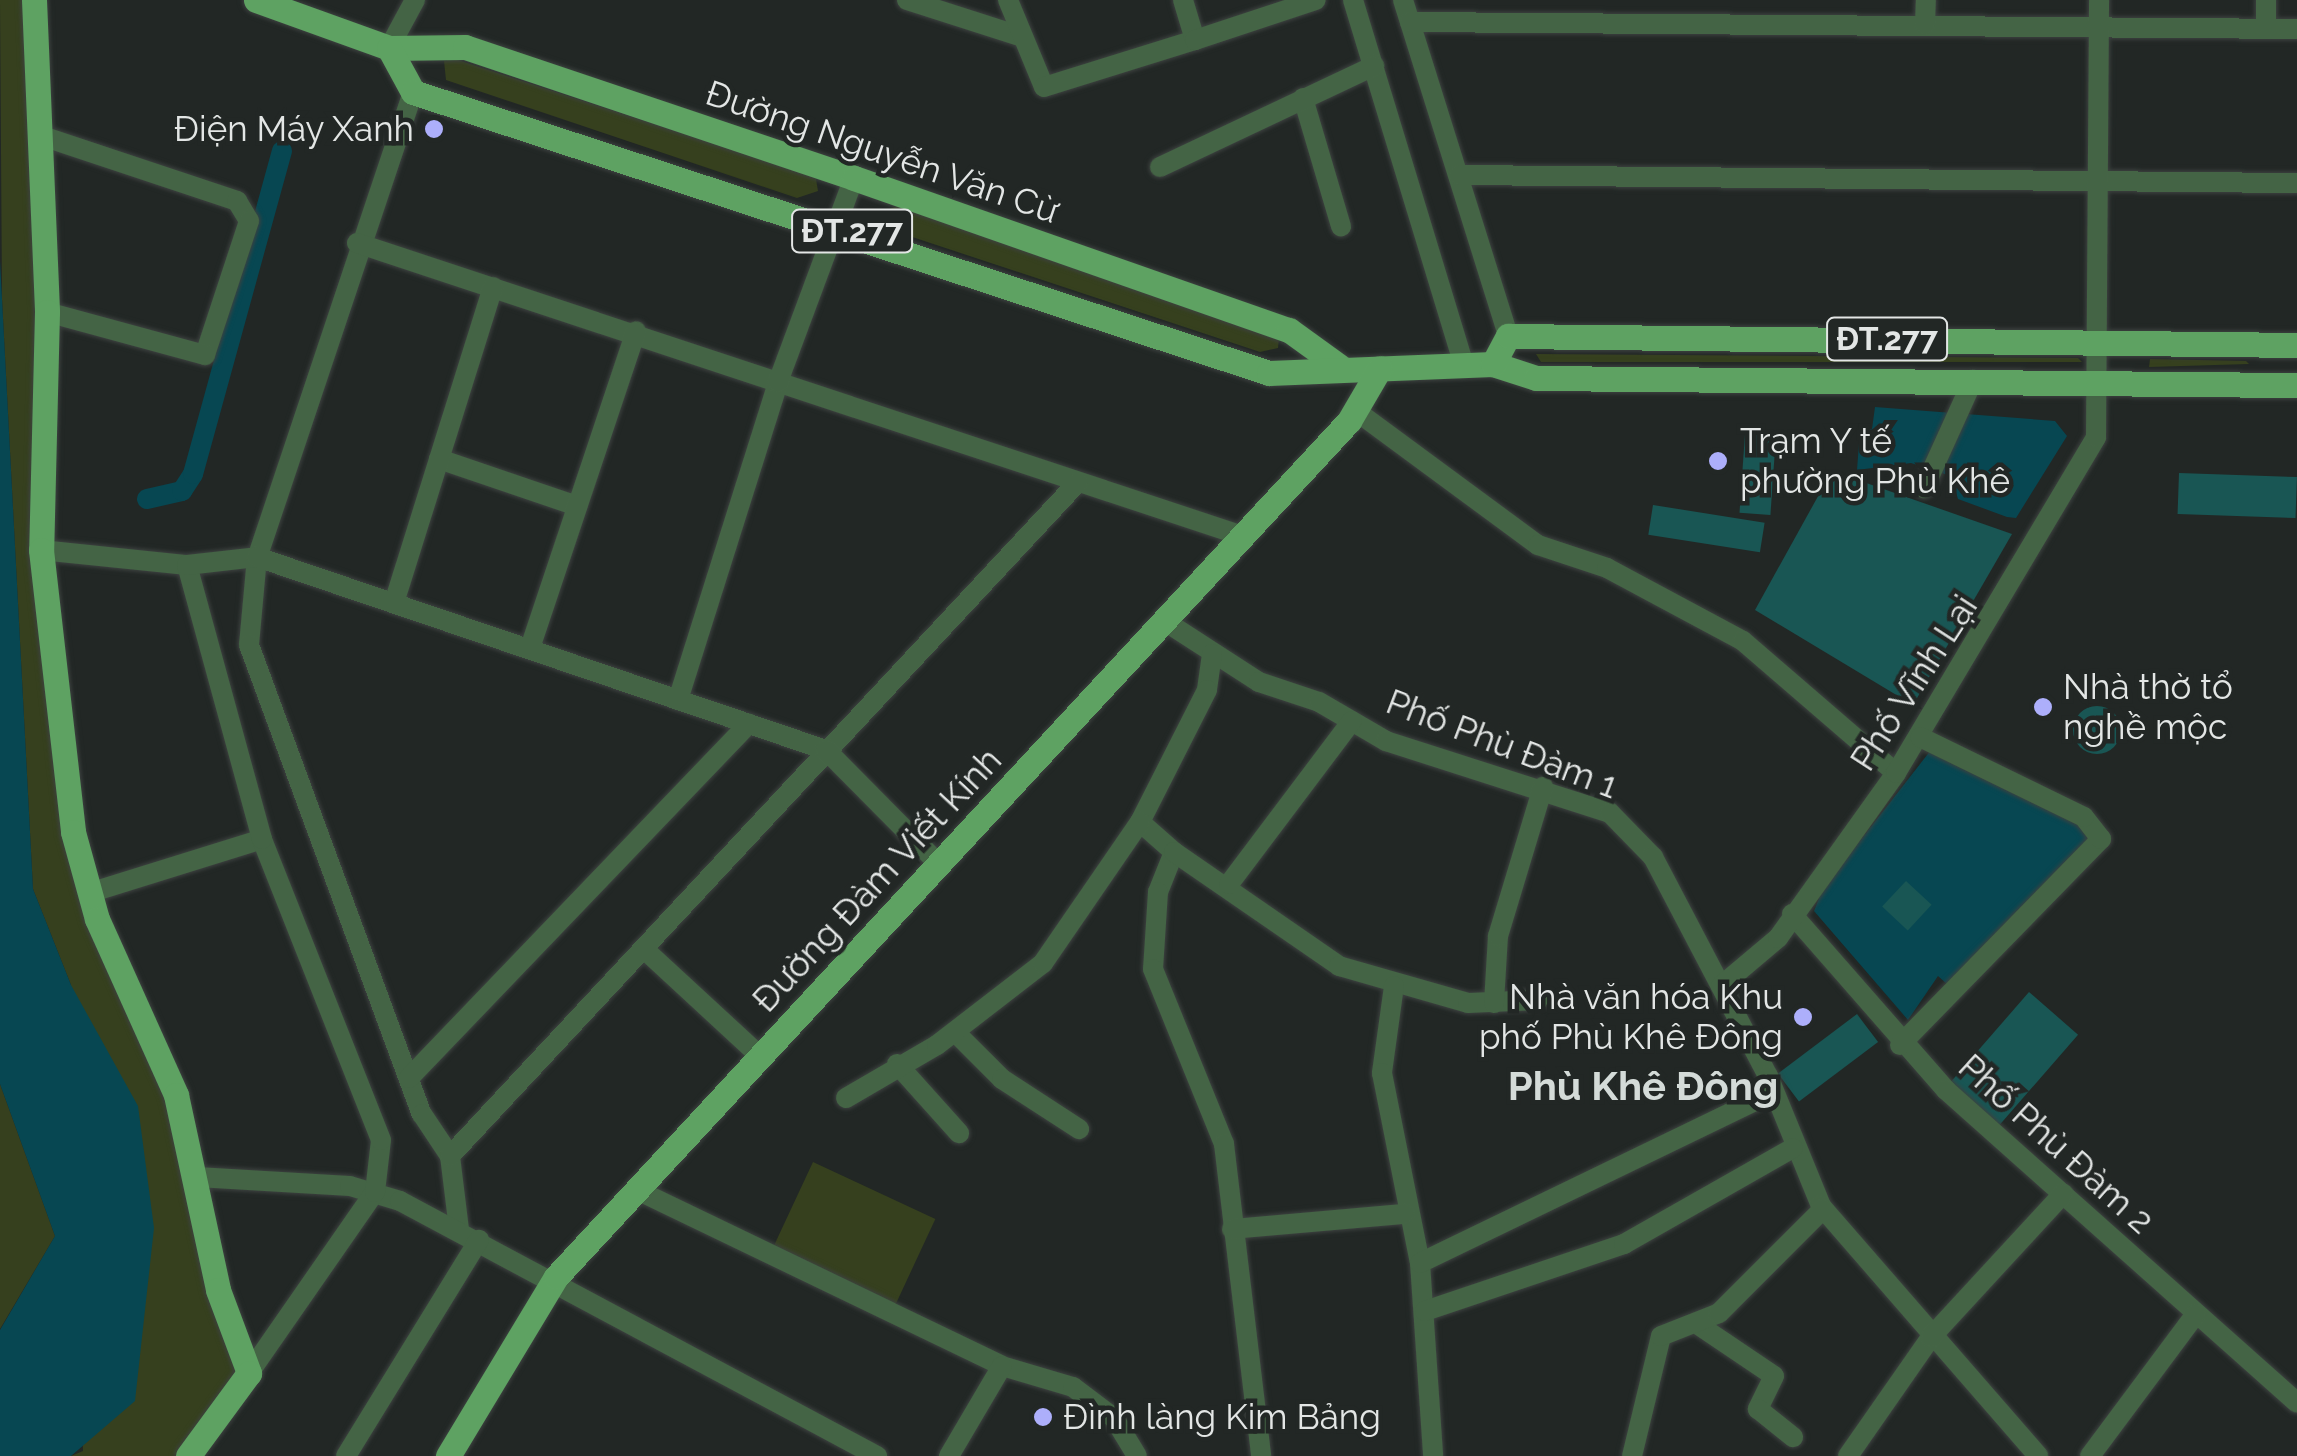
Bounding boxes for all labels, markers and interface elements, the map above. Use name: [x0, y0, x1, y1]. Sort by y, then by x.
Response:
street label: Đường Nguyễn Văn Cừ: [700, 72, 1064, 232]
place label: Điện Máy Xanh: [172, 108, 414, 150]
marker: Điện Máy Xanh: [423, 118, 445, 140]
road number: ĐT.277: [790, 204, 914, 258]
road number: ĐT.277: [1824, 312, 1950, 366]
place label: Trạm Y tế phường Phù Khê: [1740, 420, 2010, 502]
marker: Trạm Y tế phường Phù Khê: [1705, 448, 1731, 474]
street label: Phố Vĩnh Lại: [1842, 587, 1986, 779]
place label: Nhà thờ tổ nghề mộc: [2063, 666, 2233, 748]
street label: Phố Phù Đàm 1: [1381, 681, 1623, 807]
marker: Nhà thờ tổ nghề mộc: [2032, 696, 2054, 718]
street label: Đường Đàm Viết Kính: [743, 739, 1011, 1021]
place label: Nhà văn hóa Khu phố Phù Khê Đông: [1479, 976, 1783, 1058]
marker: Nhà văn hóa Khu phố Phù Khê Đông: [1792, 1006, 1814, 1028]
street label: Phố Phù Đàm 2: [1950, 1046, 2162, 1242]
district label: Phù Khê Đông: [1508, 1062, 1778, 1110]
place label: Đình làng Kim Bảng: [1063, 1396, 1381, 1438]
marker: Đình làng Kim Bảng: [1032, 1406, 1054, 1428]

